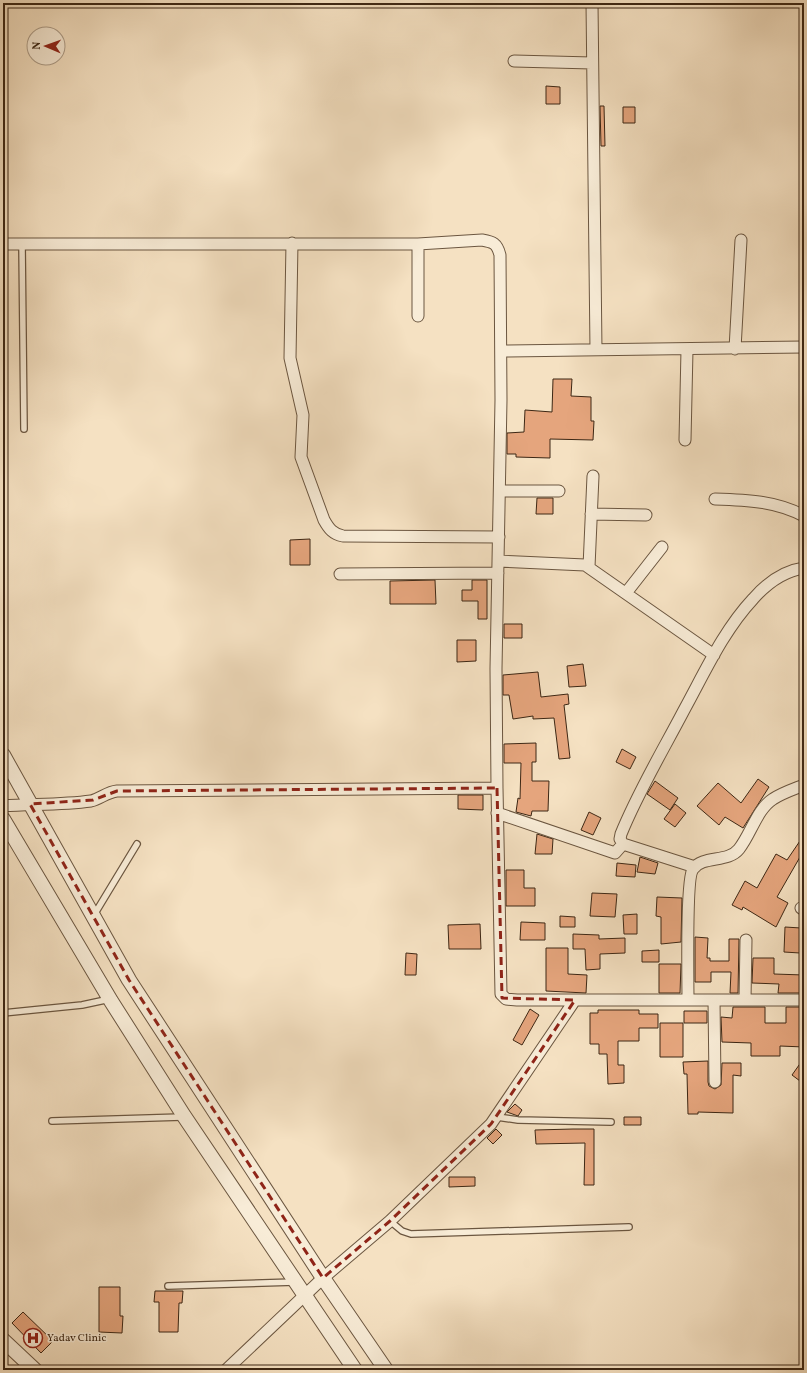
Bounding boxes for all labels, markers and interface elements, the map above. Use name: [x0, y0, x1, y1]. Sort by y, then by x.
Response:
north arrow: [26, 26, 66, 66]
text: N: [30, 41, 45, 50]
hospital icon: Yadav Clinic: [22, 1327, 44, 1349]
place label: Yadav Clinic: [47, 1331, 106, 1346]

